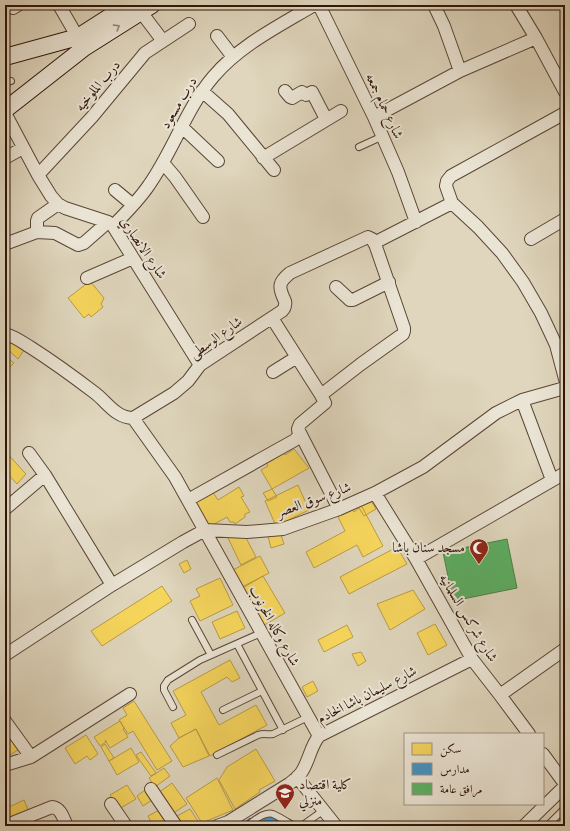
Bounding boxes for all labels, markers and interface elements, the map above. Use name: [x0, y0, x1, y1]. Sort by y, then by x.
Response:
one-way arrow: [113, 25, 120, 32]
street label: درب الملوخيه: [71, 57, 125, 115]
street label: شارع حمام جمعه: [358, 70, 407, 143]
street label: درب مسعود: [157, 74, 201, 132]
street label: شارع الانصاري: [114, 213, 170, 284]
street label: شارع الوسطى: [186, 313, 247, 365]
street label: شارع سوق العصر: [272, 478, 354, 524]
mosque icon: مسجد سنان باشا: [468, 537, 490, 565]
place label: مسجد سنان باشا: [392, 539, 465, 557]
street label: شارع شركس السلمانيه: [433, 571, 501, 666]
street label: شارع وكاله الخرنوب: [243, 583, 304, 670]
street label: شارع سليمان باشا الخادم: [314, 662, 421, 731]
legend: [404, 733, 544, 805]
text: سكن: [440, 742, 461, 758]
text: مدارس: [440, 762, 470, 777]
place label: كلية اقتصاد منزلي: [299, 776, 352, 812]
school or university icon: كلية اقتصاد منزلي: [274, 782, 296, 810]
text: مرافق عامة: [440, 782, 482, 798]

